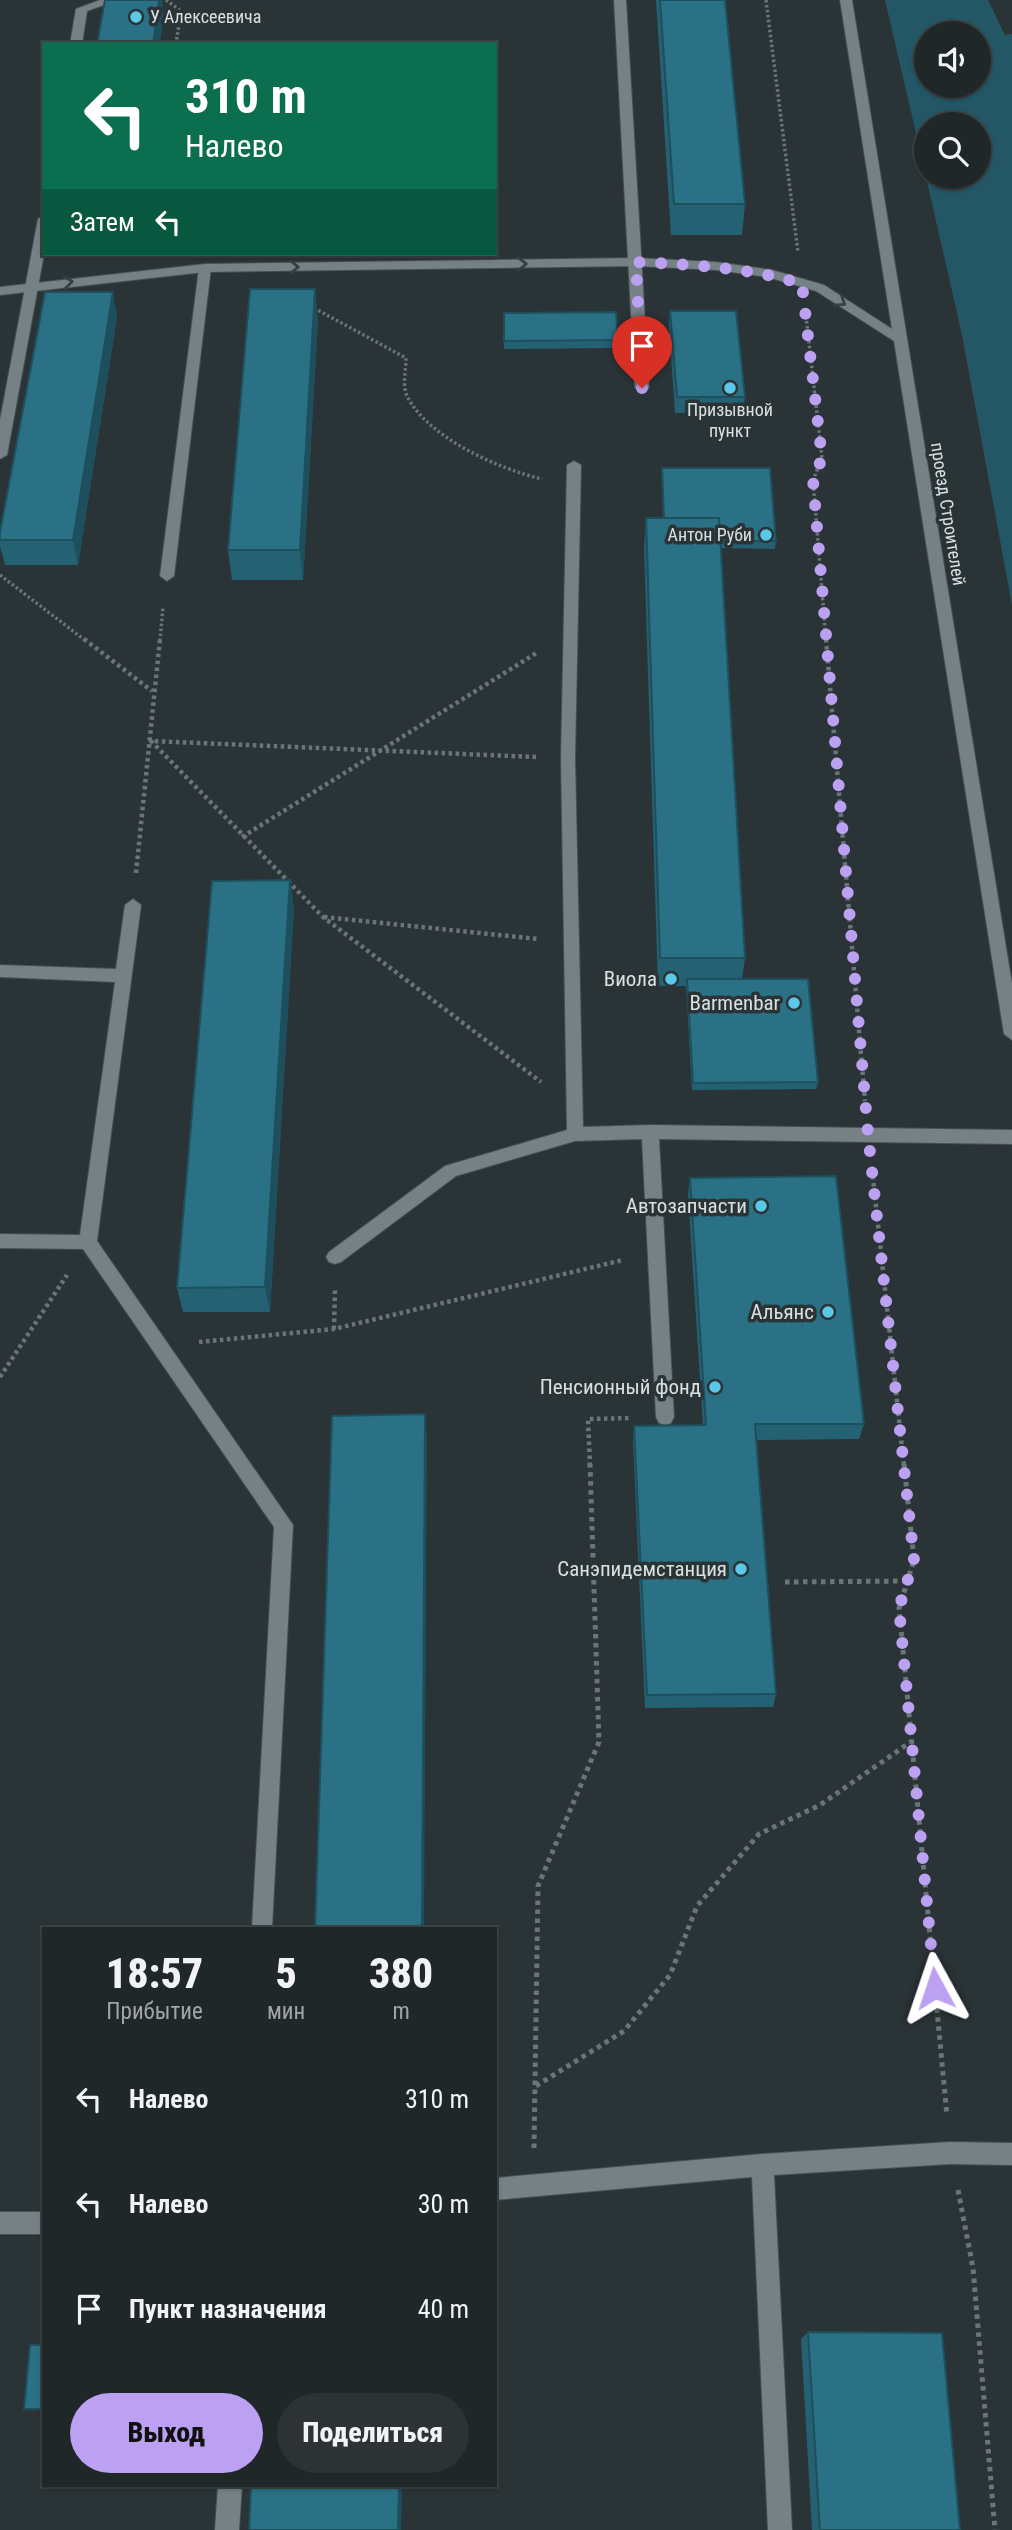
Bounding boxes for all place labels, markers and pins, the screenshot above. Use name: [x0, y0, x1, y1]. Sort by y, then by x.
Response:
place label: У Алексеевича: [150, 6, 261, 27]
marker: У Алексеевича: [128, 9, 144, 25]
pin: [612, 316, 672, 388]
marker: Призывной пункт: [722, 380, 738, 396]
place label: Призывной пункт: [687, 399, 773, 441]
place label: Антон Руби: [668, 524, 752, 545]
marker: Антон Руби: [758, 527, 774, 543]
place label: Виола: [604, 967, 657, 991]
marker: Виола: [663, 971, 679, 987]
place label: Barmenbar: [689, 991, 780, 1015]
marker: Barmenbar: [786, 995, 802, 1011]
place label: Автозапчасти: [626, 1194, 747, 1218]
marker: Автозапчасти: [753, 1198, 769, 1214]
place label: Альянс: [750, 1300, 814, 1324]
marker: Альянс: [820, 1304, 836, 1320]
place label: Пенсионный фонд: [540, 1375, 701, 1399]
marker: Пенсионный фонд: [707, 1379, 723, 1395]
place label: Санэпидемстанция: [557, 1557, 727, 1581]
marker: Санэпидемстанция: [733, 1561, 749, 1577]

